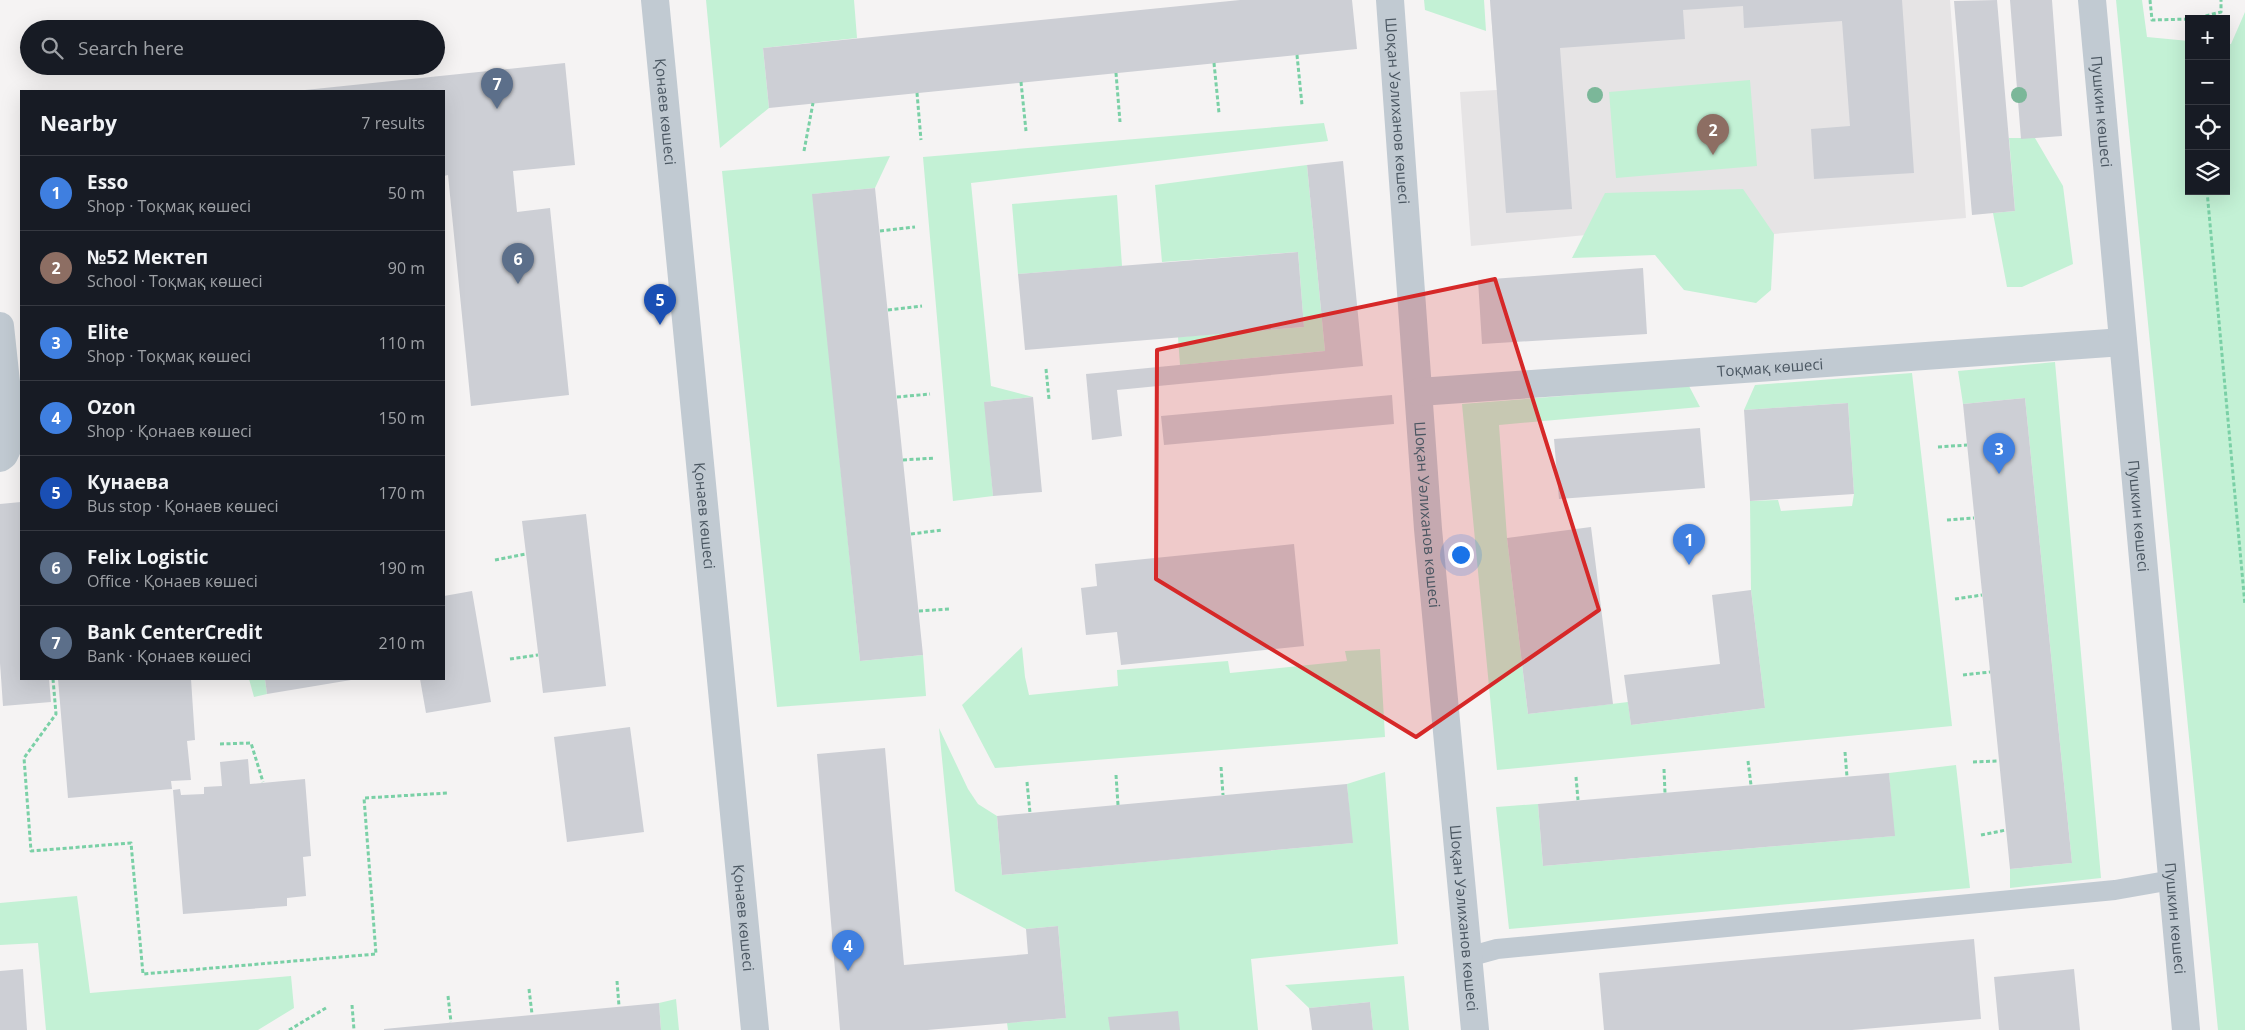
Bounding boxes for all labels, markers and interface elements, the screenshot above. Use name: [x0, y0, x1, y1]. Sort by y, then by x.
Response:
map controls: [2185, 15, 2230, 195]
button: +: [2185, 15, 2230, 60]
street label: Шоқан Уәлиханов көшесі: [1381, 17, 1415, 205]
search box: [20, 20, 445, 75]
icon: search: [38, 34, 66, 62]
text: Search here: [78, 35, 184, 61]
street label: Пушкин көшесі: [2087, 55, 2117, 168]
street label: Қонаев көшесі: [651, 57, 681, 166]
button: −: [2185, 60, 2230, 105]
pin: 7: [481, 68, 513, 109]
button: locate: [2185, 105, 2230, 150]
text: Nearby: [40, 109, 117, 137]
text: 7 results: [361, 112, 425, 134]
pin: 2: [1697, 114, 1729, 155]
button: layers: [2185, 150, 2230, 195]
text: Esso: [87, 169, 128, 195]
text: 1: [51, 182, 61, 204]
text: 50 m: [388, 182, 425, 204]
text: Shop · Тоқмақ көшесі: [87, 195, 251, 217]
pin: 6: [502, 243, 534, 284]
text: №52 Мектеп: [87, 244, 208, 270]
text: 2: [51, 257, 61, 279]
text: 90 m: [388, 257, 425, 279]
text: School · Тоқмақ көшесі: [87, 270, 263, 292]
pin: 5: [644, 284, 676, 325]
text: Elite: [87, 319, 129, 345]
text: 3: [51, 332, 61, 354]
text: 110 m: [379, 332, 425, 354]
text: Shop · Тоқмақ көшесі: [87, 345, 251, 367]
street label: Тоқмақ көшесі: [1716, 353, 1824, 381]
text: Ozon: [87, 394, 136, 420]
text: 4: [51, 407, 61, 429]
text: 150 m: [379, 407, 425, 429]
text: Shop · Қонаев көшесі: [87, 420, 252, 442]
street label: Шоқан Уәлиханов көшесі: [1410, 421, 1445, 609]
pin: 3: [1983, 433, 2015, 474]
street label: Пушкин көшесі: [2124, 459, 2154, 573]
street label: Қонаев көшесі: [690, 461, 720, 570]
text: Кунаева: [87, 469, 169, 495]
text: 5: [51, 482, 61, 504]
text: 170 m: [379, 482, 425, 504]
text: Bus stop · Қонаев көшесі: [87, 495, 279, 517]
pin: 1: [1673, 524, 1705, 565]
your location: [1448, 542, 1474, 568]
text: Felix Logistic: [87, 544, 208, 570]
text: 6: [51, 557, 61, 579]
text: 190 m: [379, 557, 425, 579]
text: Office · Қонаев көшесі: [87, 570, 258, 592]
text: Bank CenterCredit: [87, 619, 262, 645]
text: 7: [51, 632, 61, 654]
text: 210 m: [379, 632, 425, 654]
text: Bank · Қонаев көшесі: [87, 645, 251, 667]
street label: Шоқан Уәлиханов көшесі: [1446, 824, 1483, 1012]
street label: Пушкин көшесі: [2161, 861, 2191, 975]
street label: Қонаев көшесі: [729, 863, 759, 972]
pin: 4: [832, 930, 864, 971]

